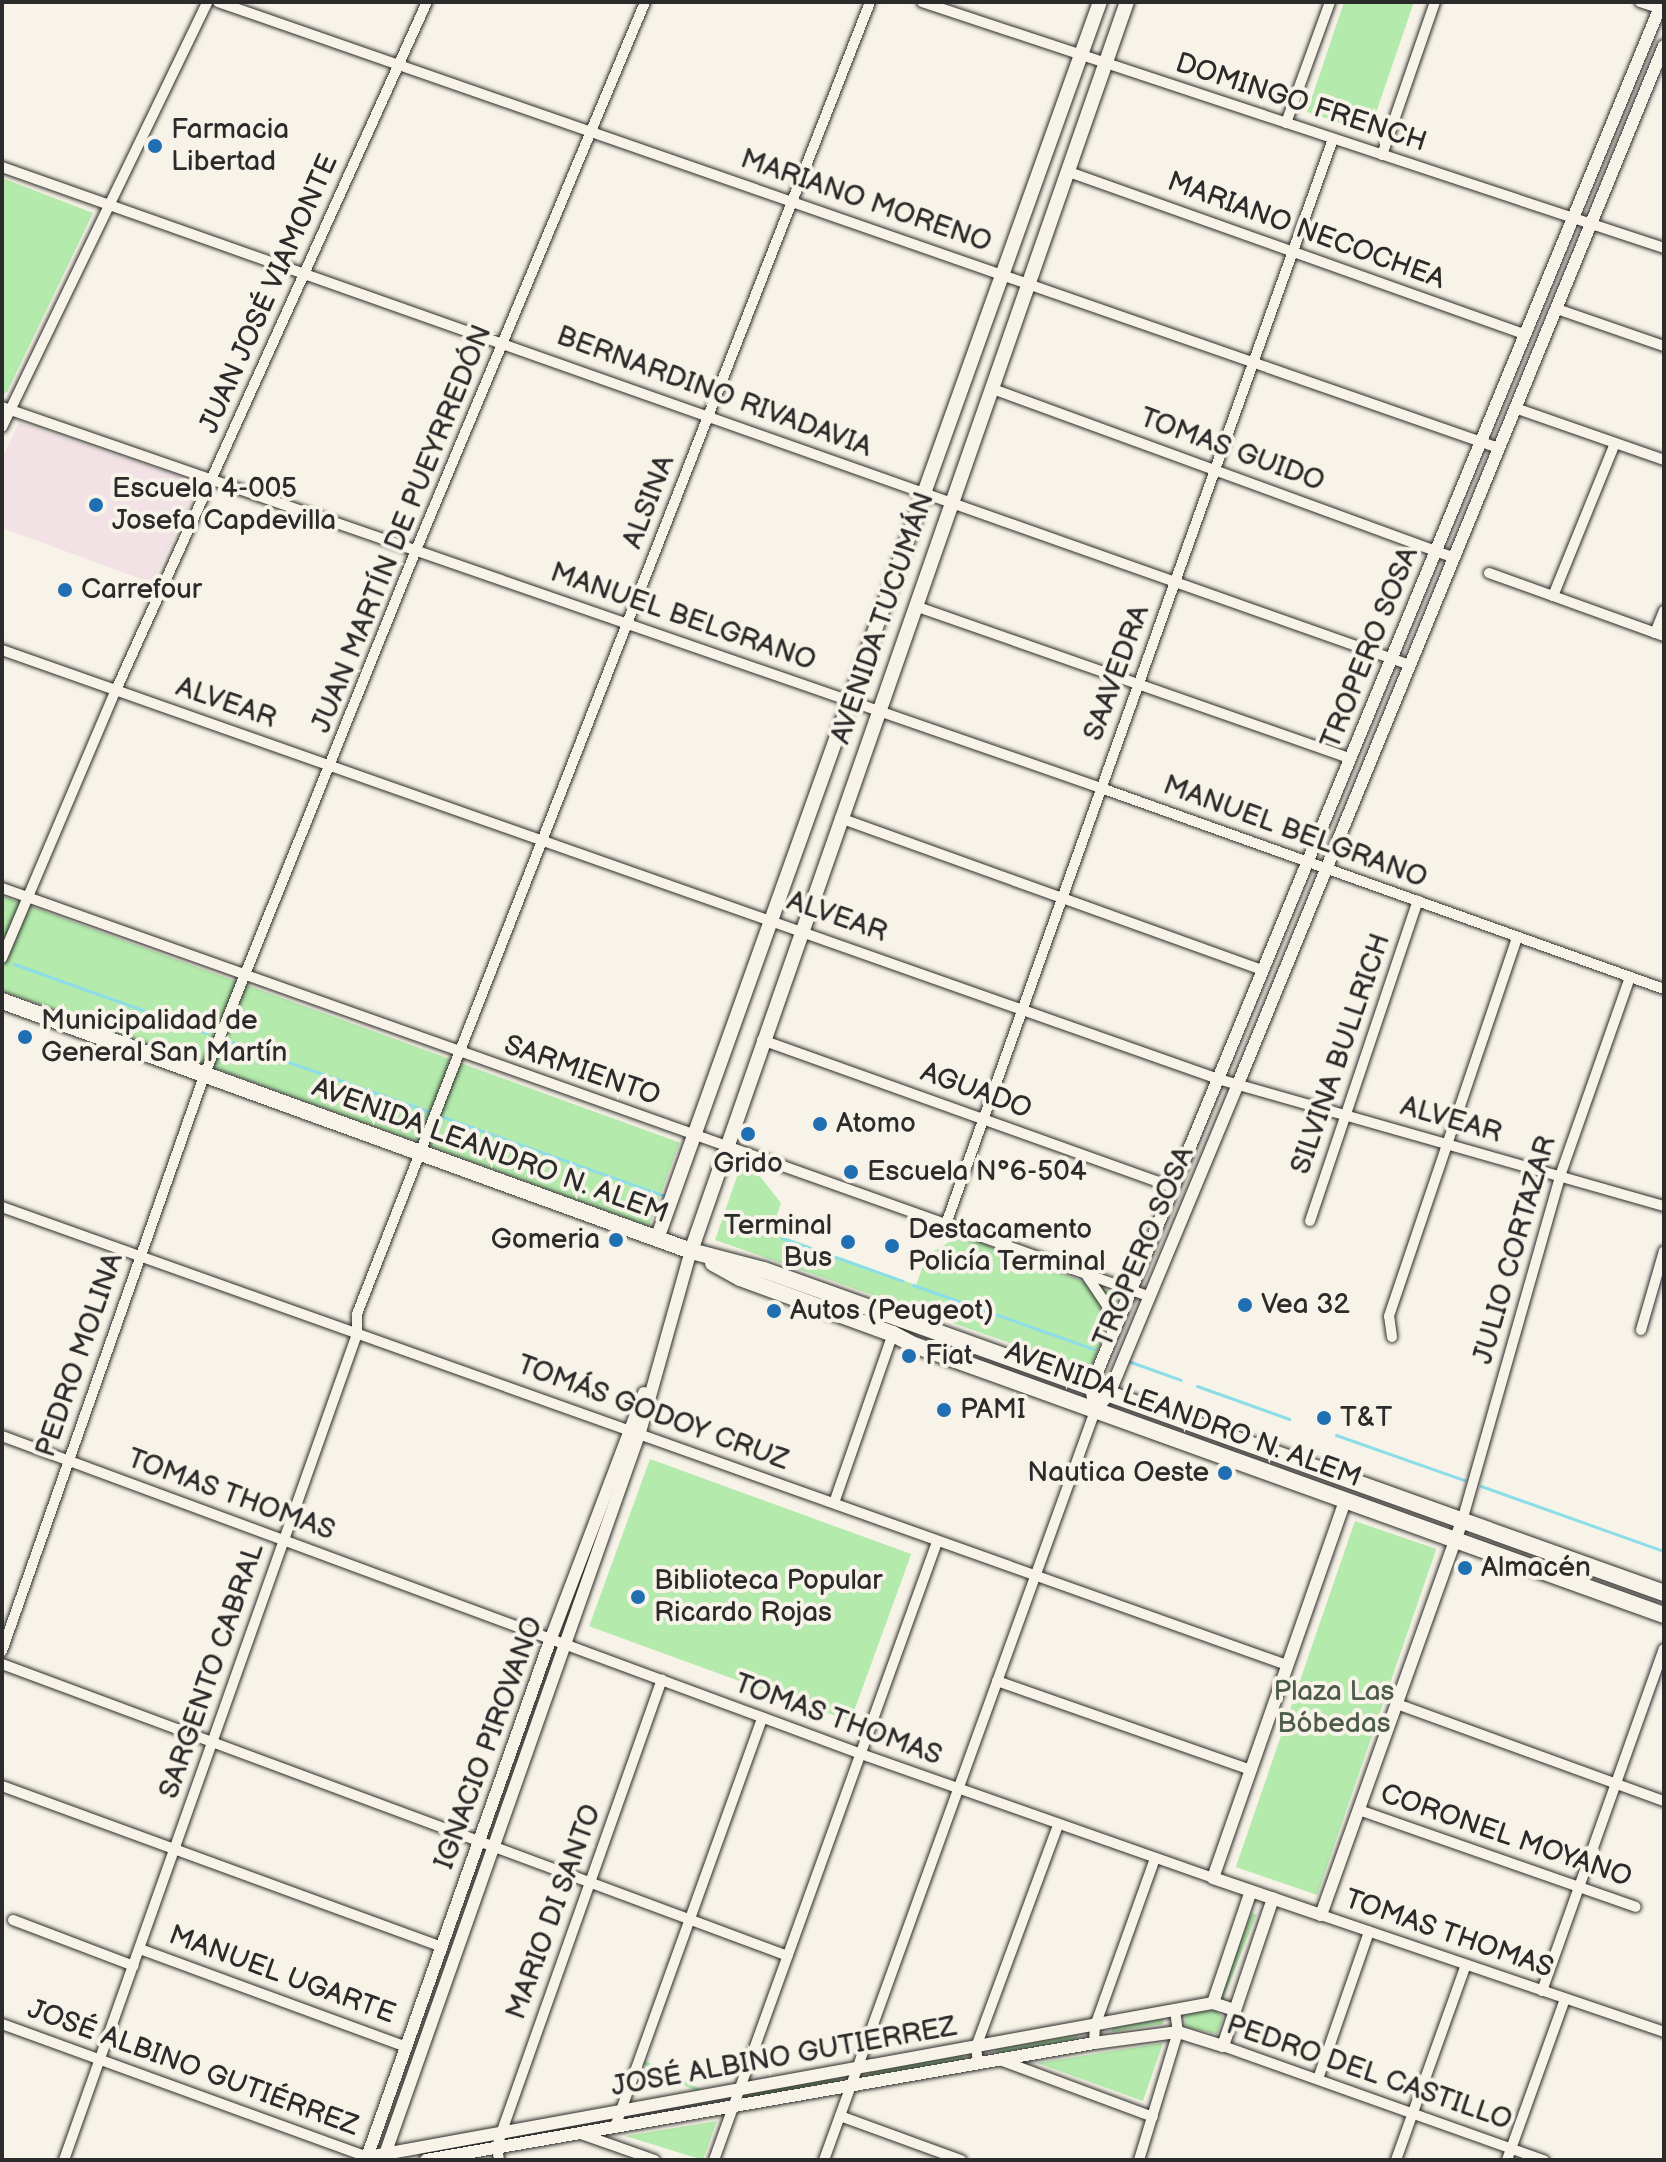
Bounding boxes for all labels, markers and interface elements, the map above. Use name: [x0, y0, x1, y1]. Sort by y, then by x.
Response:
street label: DOMINGO FRENCH: [1171, 47, 1431, 159]
place label: Farmacia Libertad: [171, 113, 289, 179]
marker: Farmacia Libertad: [146, 137, 164, 155]
street label: MARIANO MORENO: [736, 142, 996, 260]
street label: JUAN JOSÉ VIAMONTE: [192, 148, 346, 440]
street label: MARIANO NECOCHEA: [1163, 165, 1449, 297]
street label: BERNARDINO RIVADAVIA: [552, 319, 876, 465]
street label: JUAN MARTÍN DE PUEYRREDÓN: [305, 320, 499, 738]
street label: TOMAS GUIDO: [1135, 401, 1329, 499]
street label: ALSINA: [616, 451, 682, 553]
place label: Escuela 4-005 Josefa Capdevilla: [112, 472, 336, 538]
street label: AVENIDA TUCUMÁN: [824, 487, 942, 749]
marker: Escuela 4-005 Josefa Capdevilla: [87, 496, 105, 514]
street label: TROPERO SOSA: [1314, 542, 1426, 754]
street label: MANUEL BELGRANO: [546, 556, 820, 678]
place label: Carrefour: [81, 573, 202, 607]
marker: Carrefour: [56, 581, 74, 599]
street label: SAAVEDRA: [1077, 601, 1157, 745]
street label: ALVEAR: [172, 670, 280, 736]
street label: MANUEL BELGRANO: [1158, 769, 1432, 895]
street label: ALVEAR: [783, 884, 891, 950]
street label: SILVINA BULLRICH: [1284, 929, 1398, 1179]
place label: Municipalidad de General San Martín: [41, 1004, 288, 1070]
marker: Municipalidad de General San Martín: [16, 1028, 34, 1046]
street label: SARMIENTO: [500, 1029, 664, 1113]
street label: AGUADO: [916, 1055, 1036, 1127]
street label: AVENIDA LEANDRO N. ALEM: [307, 1071, 673, 1231]
street label: ALVEAR: [1397, 1090, 1505, 1150]
place label: Atomo: [836, 1107, 916, 1141]
marker: Atomo: [811, 1115, 829, 1133]
marker: Grido: [739, 1125, 757, 1143]
street label: JULIO CORTAZAR: [1466, 1132, 1564, 1368]
street label: TROPERO SOSA: [1087, 1141, 1201, 1353]
place label: Grido: [713, 1147, 783, 1181]
place label: Escuela N°6-504: [867, 1155, 1087, 1189]
marker: Escuela N°6-504: [842, 1163, 860, 1181]
place label: Terminal Bus: [724, 1209, 832, 1275]
place label: Destacamento Policía Terminal: [908, 1213, 1106, 1279]
place label: Gomeria: [491, 1223, 600, 1257]
marker: Gomeria: [607, 1231, 625, 1249]
marker: Terminal Bus: [839, 1233, 857, 1251]
marker: Destacamento Policía Terminal: [883, 1237, 901, 1255]
street label: PEDRO MOLINA: [29, 1248, 131, 1462]
place label: Vea 32: [1261, 1288, 1350, 1322]
place label: Autos (Peugeot): [790, 1294, 994, 1328]
marker: Vea 32: [1236, 1296, 1254, 1314]
marker: Autos (Peugeot): [765, 1302, 783, 1320]
street label: AVENIDA LEANDRO N. ALEM: [1000, 1335, 1366, 1495]
place label: Fiat: [925, 1339, 973, 1373]
marker: Fiat: [900, 1347, 918, 1365]
street label: TOMÁS GODOY CRUZ: [513, 1348, 793, 1478]
place label: PAMI: [960, 1393, 1026, 1427]
marker: PAMI: [935, 1401, 953, 1419]
place label: T&T: [1340, 1401, 1392, 1435]
marker: T&T: [1315, 1409, 1333, 1427]
street label: TOMAS THOMAS: [122, 1442, 340, 1548]
place label: Nautica Oeste: [1027, 1456, 1209, 1490]
marker: Nautica Oeste: [1216, 1464, 1234, 1482]
street label: SARGENTO CABRAL: [153, 1539, 271, 1803]
place label: Almacén: [1481, 1551, 1591, 1585]
marker: Almacén: [1456, 1559, 1474, 1577]
place label: Biblioteca Popular Ricardo Rojas: [654, 1564, 882, 1630]
marker: Biblioteca Popular Ricardo Rojas: [629, 1588, 647, 1606]
street label: IGNACIO PIROVANO: [428, 1612, 550, 1874]
street label: TOMAS THOMAS: [729, 1667, 947, 1773]
park label: Plaza Las Bóbedas: [1274, 1675, 1394, 1741]
street label: CORONEL MOYANO: [1376, 1777, 1636, 1895]
street label: MARIO DI SANTO: [499, 1800, 609, 2024]
street label: TOMAS THOMAS: [1340, 1882, 1558, 1986]
street label: MANUEL UGARTE: [164, 1918, 400, 2032]
street label: JOSÉ ALBINO GUTIÉRREZ: [23, 1992, 363, 2144]
street label: PEDRO DEL CASTILLO: [1222, 2008, 1516, 2138]
street label: JOSÉ ALBINO GUTIERREZ: [609, 2010, 959, 2104]

